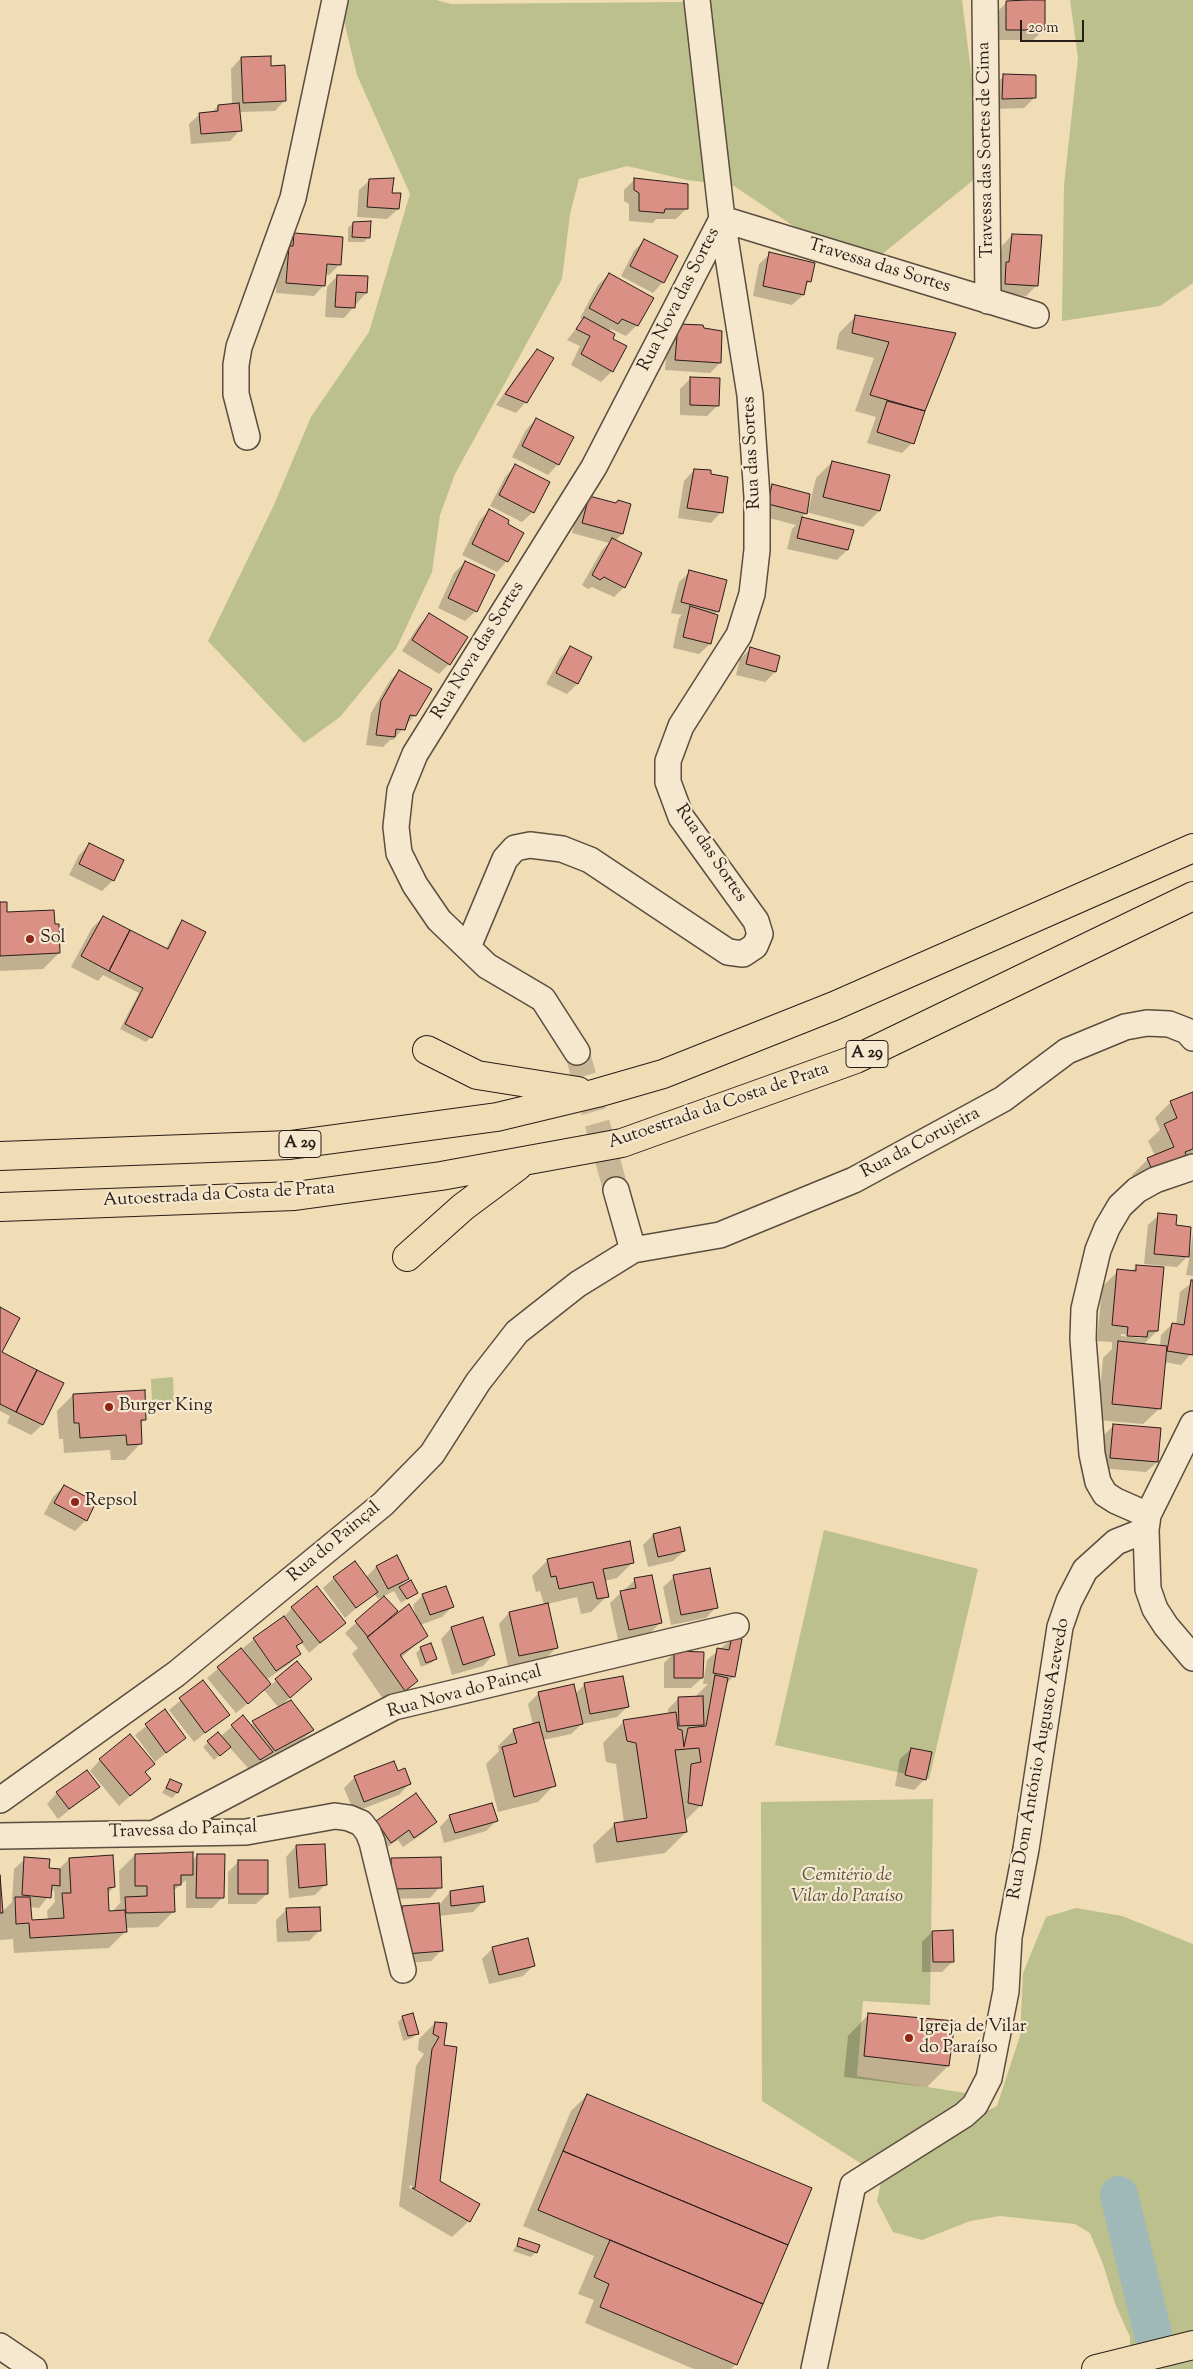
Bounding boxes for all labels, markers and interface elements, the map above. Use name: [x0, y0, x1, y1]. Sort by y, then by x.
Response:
scale bar: [1023, 10, 1087, 42]
text: 20 m: [1028, 18, 1059, 39]
street label: Travessa das Sortes de Cima: [974, 42, 1000, 258]
street label: Rua Nova das Sortes: [634, 225, 726, 375]
street label: Travessa das Sortes: [805, 235, 953, 299]
street label: Rua das Sortes: [739, 396, 767, 510]
street label: Rua Nova das Sortes: [428, 578, 530, 724]
street label: Rua das Sortes: [669, 801, 751, 907]
place label: Sol: [40, 928, 66, 950]
marker: Sol: [24, 933, 36, 945]
road number: A 29: [846, 1040, 888, 1068]
street label: Autoestrada da Costa de Prata: [606, 1059, 832, 1155]
street label: Rua da Corujeira: [858, 1104, 984, 1184]
road number: A 29: [279, 1130, 321, 1158]
street label: Autoestrada da Costa de Prata: [103, 1179, 335, 1213]
place label: Burger King: [119, 1396, 213, 1418]
marker: Burger King: [103, 1401, 115, 1413]
place label: Repsol: [85, 1491, 137, 1513]
marker: Repsol: [69, 1496, 81, 1508]
street label: Rua do Painçal: [284, 1498, 386, 1588]
street label: Rua Dom António Augusto Azevedo: [1005, 1617, 1075, 1901]
street label: Rua Nova do Painçal: [386, 1662, 544, 1724]
street label: Travessa do Painçal: [109, 1818, 257, 1844]
park label: Cemitério de Vilar do Paraíso: [791, 1866, 903, 1908]
place label: Igreja de Vilar do Paraíso: [919, 2017, 1026, 2060]
marker: Igreja de Vilar do Paraíso: [903, 2032, 915, 2044]

